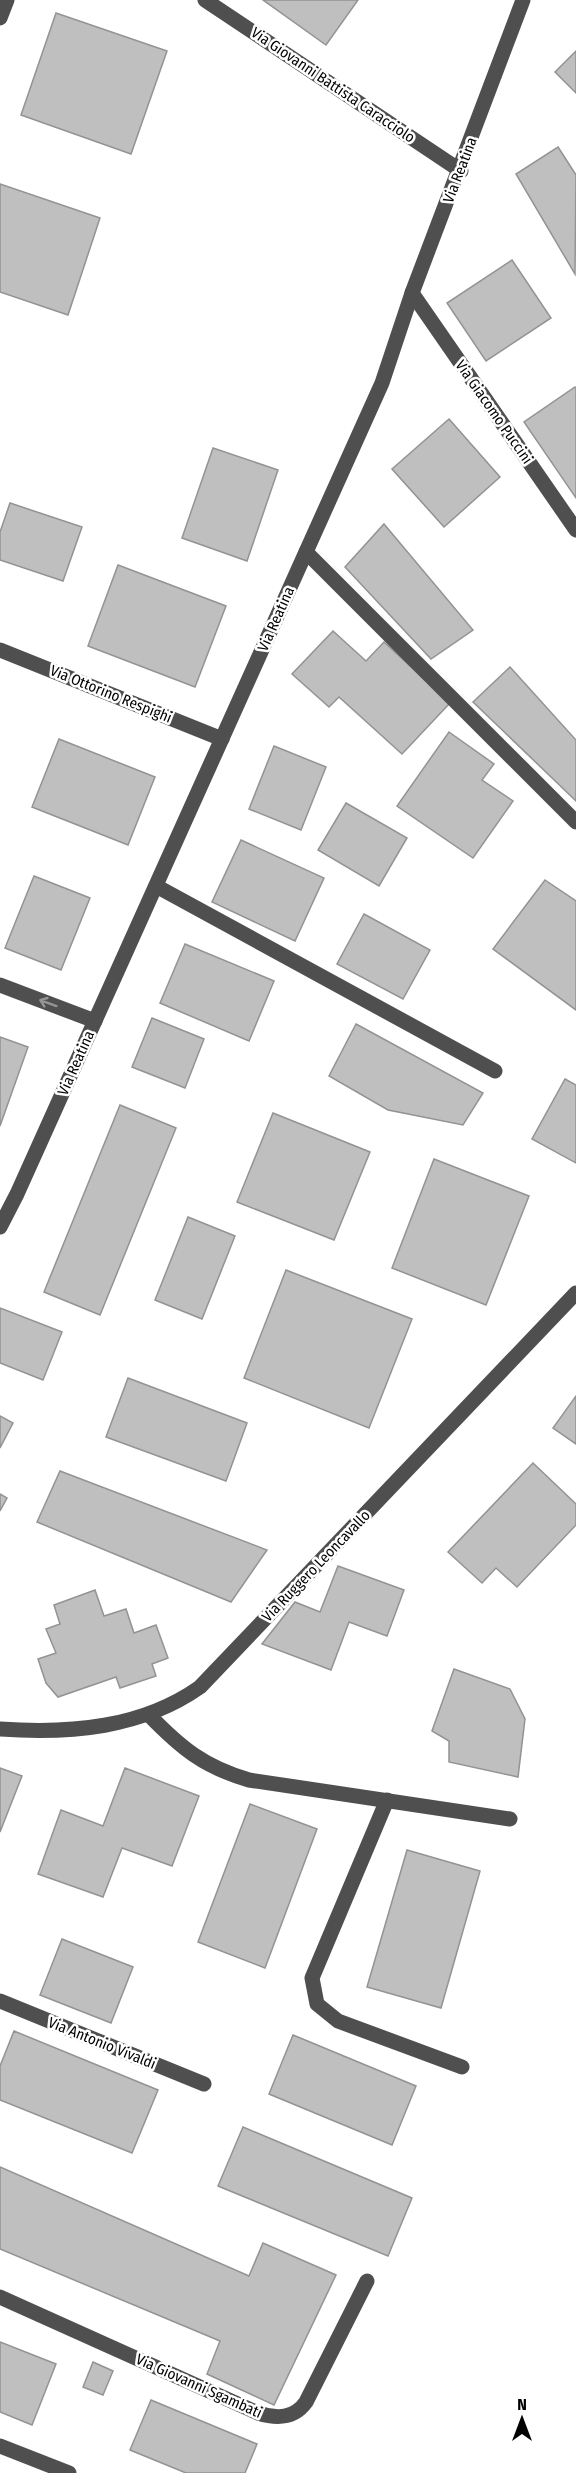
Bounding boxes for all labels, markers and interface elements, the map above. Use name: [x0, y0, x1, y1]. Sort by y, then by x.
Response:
street label: Via Giovanni Battista Caracciolo: [248, 23, 418, 147]
street label: Via Reatina: [439, 135, 481, 205]
street label: Via Giacomo Puccini: [452, 357, 536, 467]
street label: Via Reatina: [254, 584, 298, 654]
street label: Via Ottorino Respighi: [47, 661, 175, 727]
one-way arrow: [39, 997, 57, 1008]
street label: Via Reatina: [54, 1028, 98, 1098]
street label: Via Ruggero Leoncavallo: [258, 1506, 374, 1626]
street label: Via Antonio Vivaldi: [46, 2013, 158, 2073]
street label: Via Giovanni Sgambati: [133, 2350, 265, 2422]
north arrow: [492, 2389, 552, 2449]
text: N: [517, 2395, 527, 2414]

